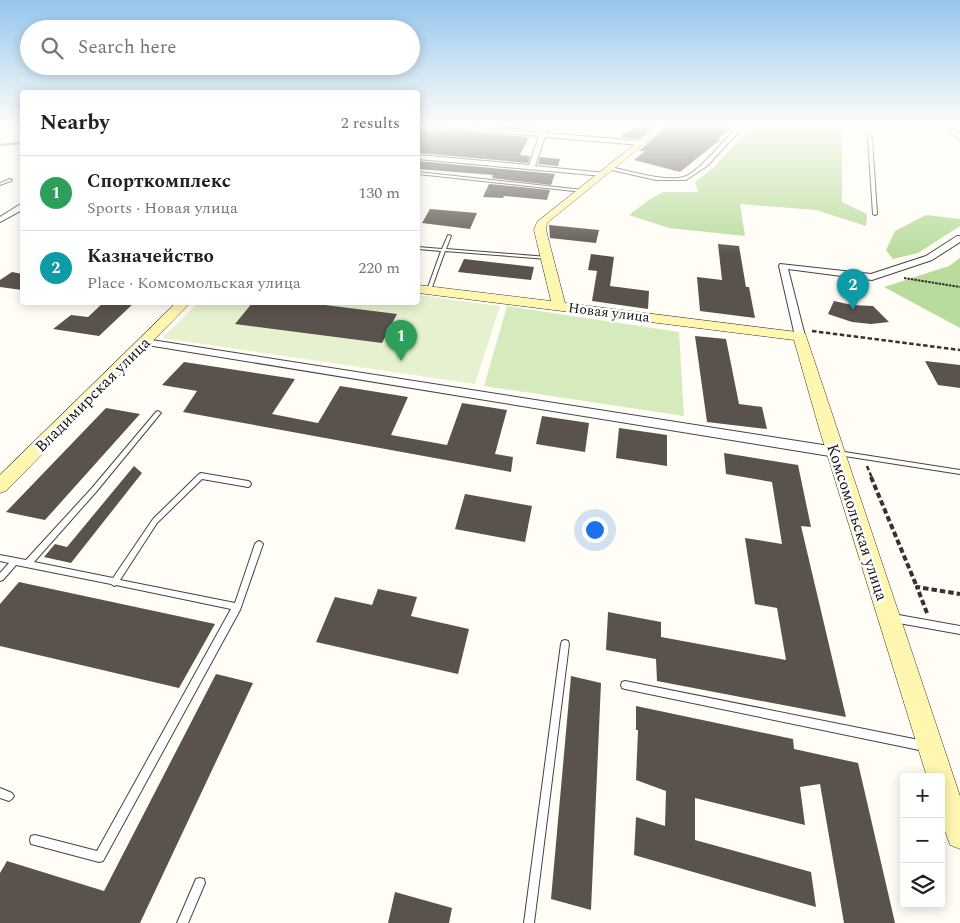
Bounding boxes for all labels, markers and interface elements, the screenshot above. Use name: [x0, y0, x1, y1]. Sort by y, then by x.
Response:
search box: [20, 20, 420, 75]
text: Search here: [78, 33, 177, 62]
icon: search: [38, 34, 66, 62]
text: Nearby: [40, 107, 110, 139]
text: 2 results: [341, 111, 400, 135]
text: Спорткомплекс: [87, 167, 231, 196]
text: 1: [52, 181, 60, 205]
text: 130 m: [358, 181, 400, 205]
text: Sports · Новая улица: [87, 196, 238, 220]
text: Казначейство: [87, 242, 214, 271]
text: 2: [52, 256, 60, 280]
text: 220 m: [358, 256, 400, 280]
pin: 2: [837, 269, 869, 310]
text: Place · Комсомольская улица: [87, 271, 301, 295]
street label: Новая улица: [567, 297, 651, 328]
pin: 1: [385, 320, 417, 361]
street label: Владимирская улица: [29, 331, 156, 458]
street label: Комсомольская улица: [820, 441, 894, 604]
your location: [582, 517, 608, 543]
map controls: [900, 773, 945, 908]
button: +: [900, 773, 945, 818]
button: −: [900, 818, 945, 863]
button: layers: [900, 863, 945, 908]

